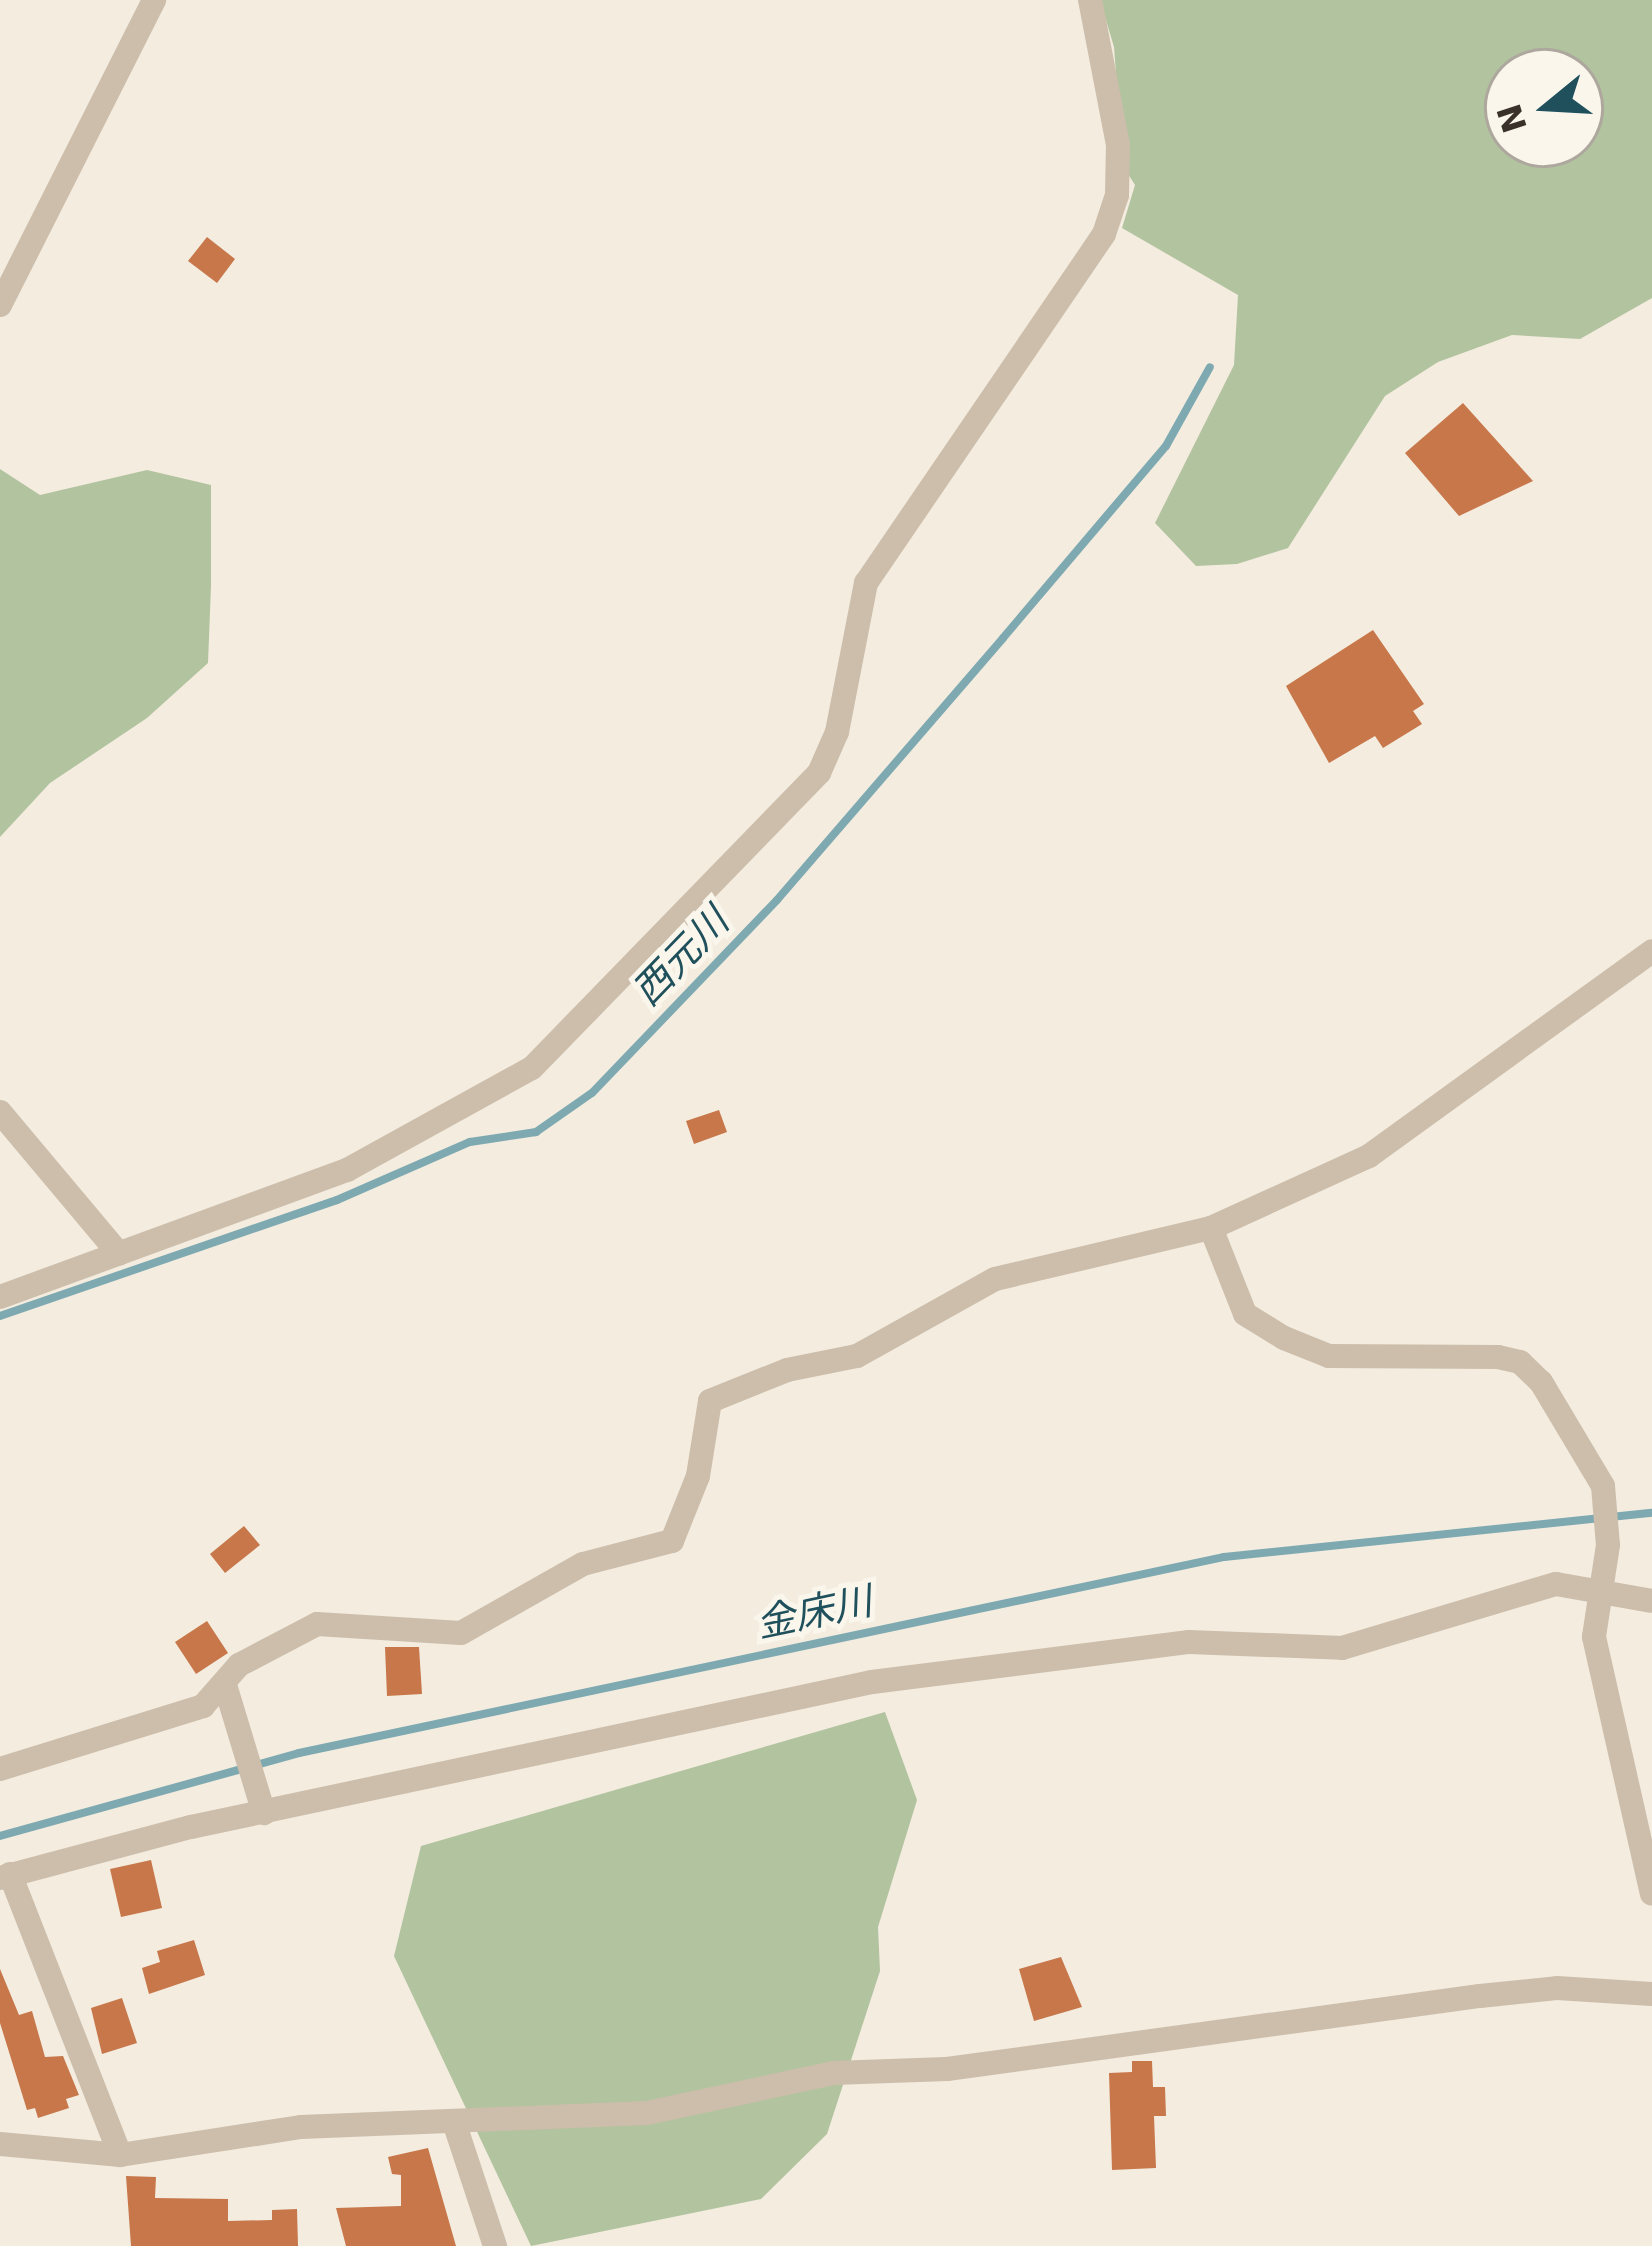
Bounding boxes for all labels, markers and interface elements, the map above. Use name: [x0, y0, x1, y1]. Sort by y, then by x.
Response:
north arrow: [1484, 48, 1604, 168]
text: N: [1489, 99, 1535, 138]
water label: 西元川: [624, 899, 738, 1015]
water label: 金床川: [752, 1578, 876, 1648]

